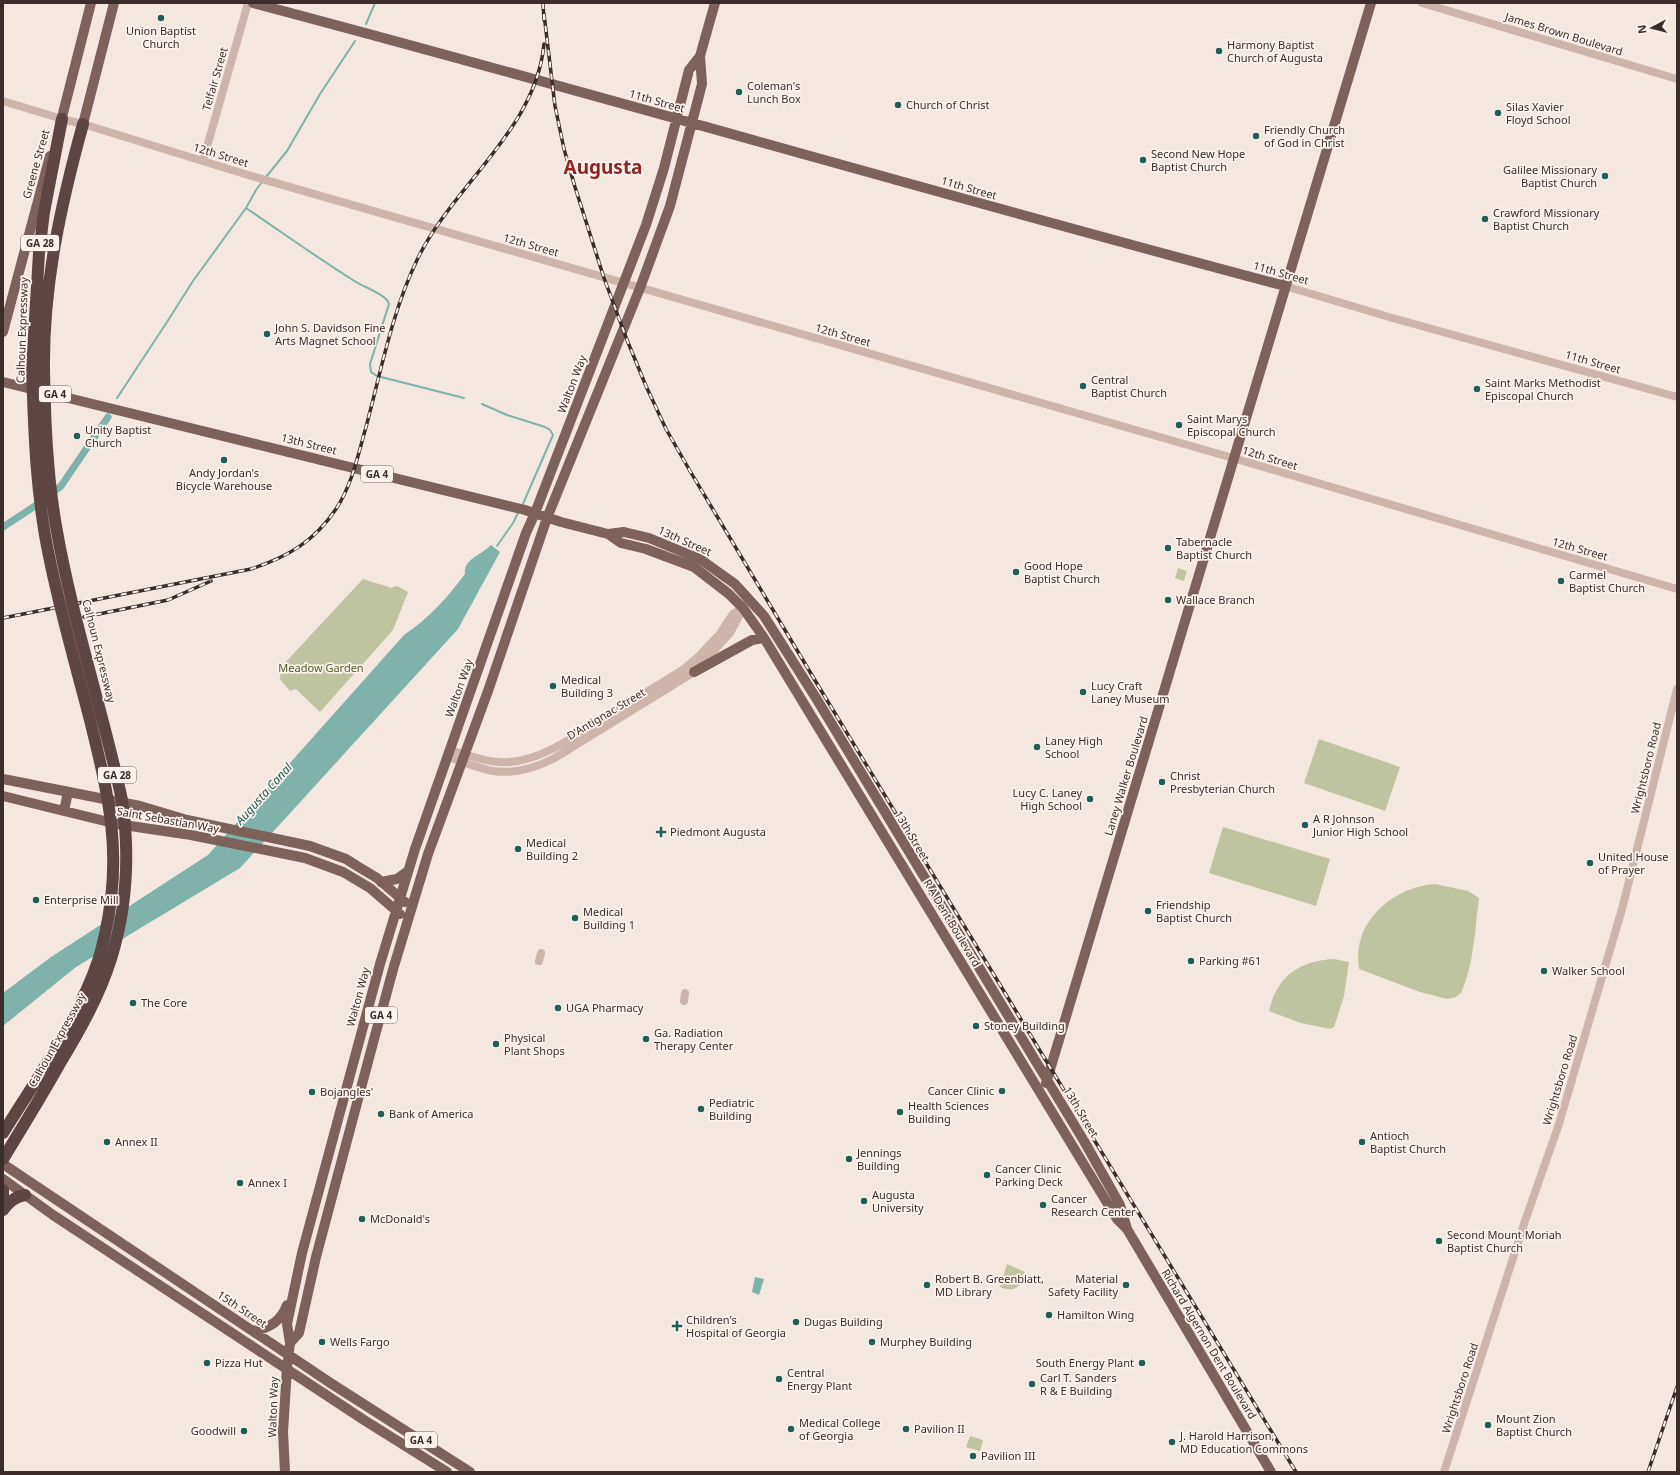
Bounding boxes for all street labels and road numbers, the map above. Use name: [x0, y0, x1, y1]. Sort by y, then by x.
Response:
street label: James Brown Boulevard: [1503, 8, 1625, 59]
street label: Telfair Street: [198, 45, 231, 112]
street label: 11th Street: [628, 85, 687, 116]
street label: Greene Street: [18, 127, 53, 200]
street label: 12th Street: [192, 139, 251, 170]
street label: 11th Street: [940, 172, 999, 203]
street label: 12th Street: [502, 229, 561, 260]
road number: GA 28: [21, 235, 59, 251]
street label: 11th Street: [1252, 257, 1311, 288]
street label: Calhoun Expressway: [12, 276, 31, 383]
street label: 12th Street: [814, 319, 873, 350]
street label: 11th Street: [1564, 346, 1623, 377]
street label: Walton Way: [554, 352, 590, 415]
road number: GA 4: [39, 386, 71, 402]
street label: 13th Street: [280, 429, 339, 458]
street label: 12th Street: [1241, 442, 1300, 473]
road number: GA 4: [361, 466, 393, 482]
street label: 13th Street: [656, 522, 714, 559]
street label: 12th Street: [1551, 533, 1610, 564]
street label: Calhoun Expressway: [79, 598, 120, 705]
street label: Walton Way: [441, 656, 476, 719]
street label: D'Antignac Street: [564, 684, 648, 743]
street label: Laney Walker Boulevard: [1100, 714, 1151, 837]
street label: Wrightsboro Road: [1627, 720, 1664, 815]
road number: GA 28: [98, 767, 136, 783]
street label: Saint Sebastian Way: [116, 803, 221, 836]
street label: 13th Street: [891, 807, 934, 864]
street label: R A Dent Boulevard: [920, 876, 985, 969]
street label: Walton Way: [342, 965, 373, 1028]
street label: Calhoun Expressway: [24, 989, 89, 1090]
road number: GA 4: [365, 1007, 397, 1023]
street label: Wrightsboro Road: [1539, 1033, 1580, 1127]
street label: 13th Street: [1060, 1083, 1103, 1140]
street label: Richard Algernon Dent Boulevard: [1159, 1266, 1260, 1422]
street label: 15th Street: [214, 1286, 270, 1331]
street label: Wrightsboro Road: [1438, 1341, 1481, 1435]
street label: Walton Way: [264, 1376, 281, 1438]
road number: GA 4: [405, 1432, 437, 1448]

